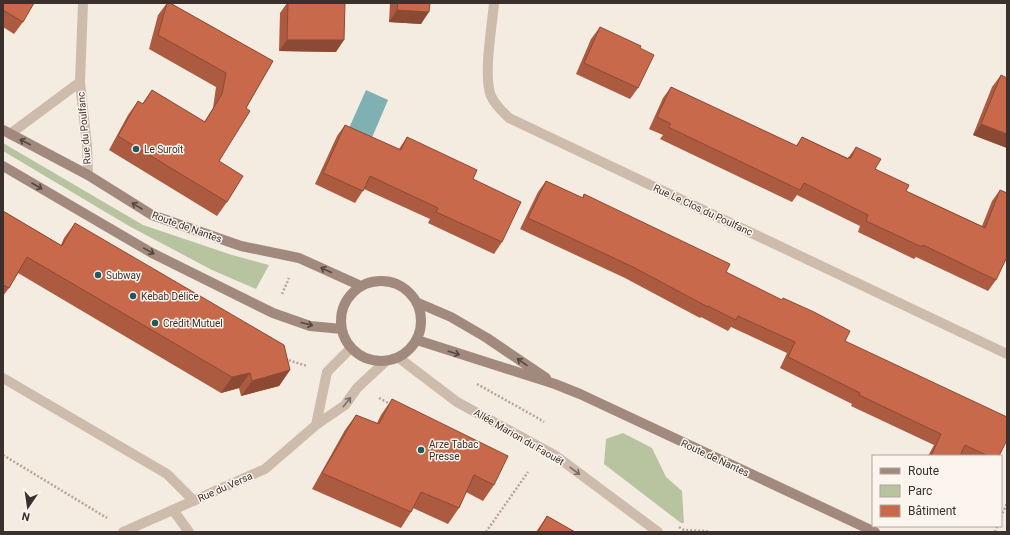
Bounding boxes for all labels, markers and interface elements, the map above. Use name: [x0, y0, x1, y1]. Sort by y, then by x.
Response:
street label: Rue du Poulfanc: [75, 91, 93, 165]
one-way arrow: [19, 137, 31, 145]
marker: Le Suroît: [131, 144, 141, 154]
place label: Le Suroît: [144, 144, 183, 155]
street label: Rue Le Clos du Poulfanc: [652, 182, 754, 238]
one-way arrow: [31, 183, 43, 191]
one-way arrow: [131, 202, 143, 210]
street label: Route de Nantes: [150, 209, 224, 245]
one-way arrow: [143, 248, 155, 255]
one-way arrow: [320, 266, 332, 273]
marker: Subway: [93, 270, 103, 280]
place label: Subway: [106, 270, 141, 281]
marker: Kebab Délice: [128, 291, 138, 301]
place label: Kebab Délice: [141, 291, 199, 302]
marker: Crédit Mutuel: [150, 318, 160, 328]
place label: Crédit Mutuel: [163, 318, 223, 329]
one-way arrow: [300, 321, 313, 328]
one-way arrow: [447, 349, 459, 357]
one-way arrow: [517, 358, 528, 366]
one-way arrow: [342, 396, 351, 407]
street label: Allée Marion du Faouët: [472, 407, 566, 467]
street label: Route de Nantes: [679, 437, 751, 479]
place label: Arze Tabac Presse: [429, 439, 479, 462]
marker: Arze Tabac Presse: [416, 445, 426, 455]
legend: [872, 455, 1002, 527]
text: Route: [908, 464, 939, 478]
one-way arrow: [570, 467, 581, 475]
street label: Rue du Versa: [196, 470, 254, 504]
text: Parc: [908, 484, 932, 498]
north arrow: [8, 487, 48, 527]
text: Bâtiment: [908, 504, 956, 518]
text: N: [20, 509, 31, 523]

